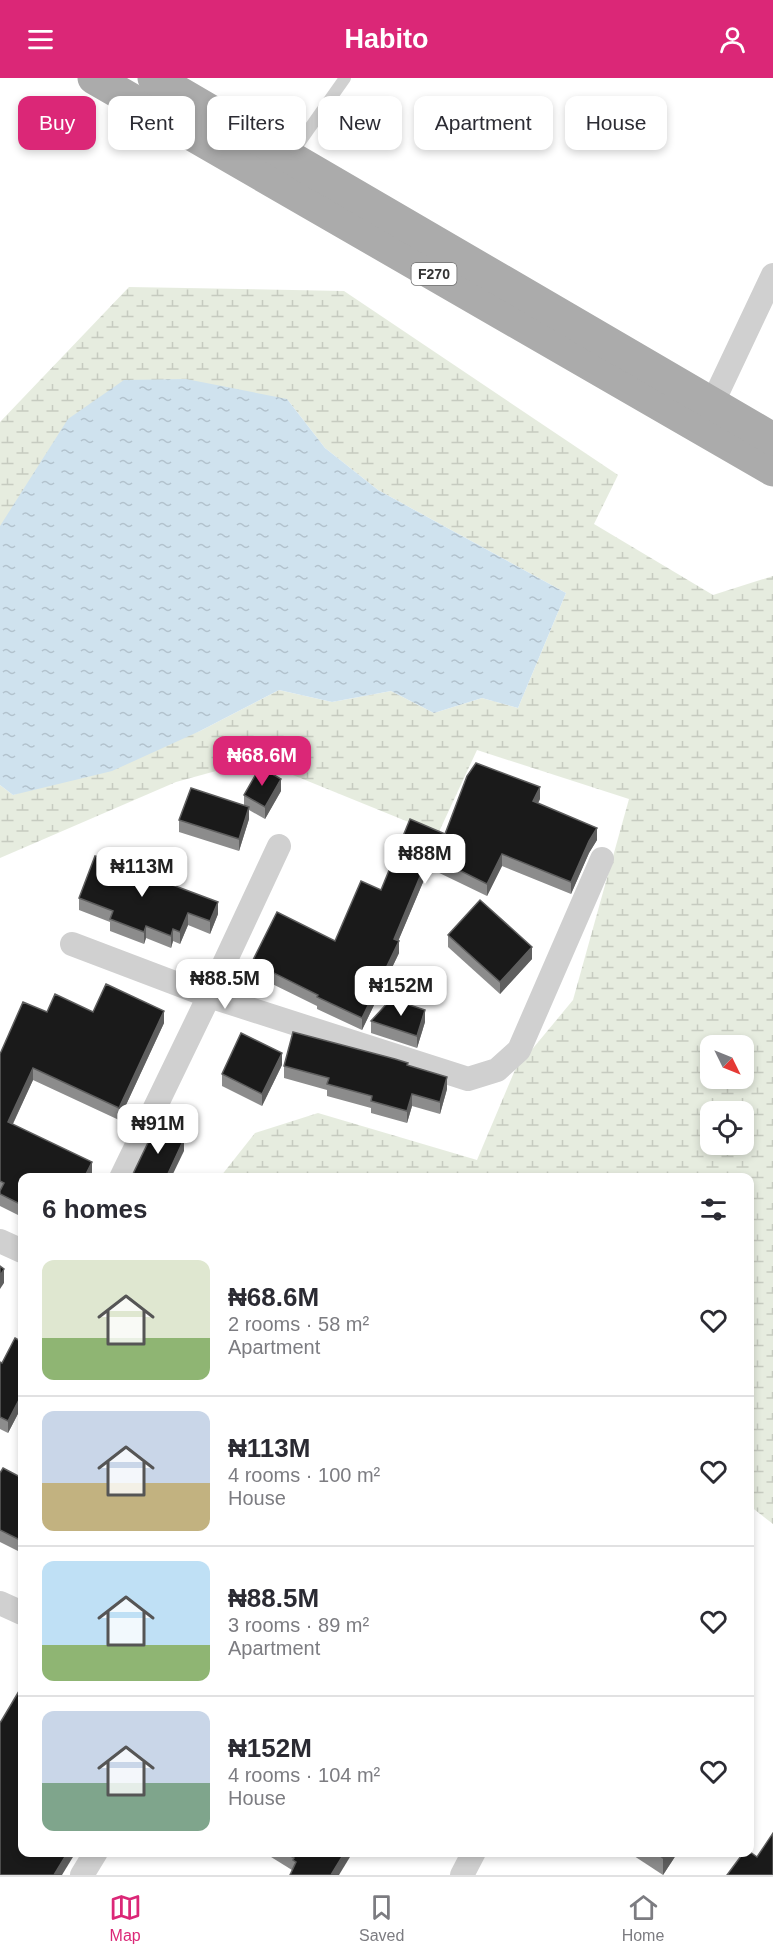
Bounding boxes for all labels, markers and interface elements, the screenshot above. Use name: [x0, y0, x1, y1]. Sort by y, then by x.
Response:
icon: menu: [24, 23, 57, 56]
icon: person: [716, 23, 749, 56]
text: Habito: [345, 24, 429, 54]
chip: Buy: [18, 96, 96, 150]
chip: Rent: [108, 96, 195, 150]
chip: Filters: [207, 96, 306, 150]
chip: New: [318, 96, 402, 150]
chip: Apartment: [414, 96, 553, 150]
chip: House: [565, 96, 667, 150]
road number: F270: [412, 263, 456, 285]
pin: ₦68.6M: [213, 736, 311, 787]
text: ₦68.6M: [227, 744, 297, 766]
pin: ₦88M: [389, 834, 461, 885]
text: ₦88M: [398, 842, 452, 864]
pin: ₦113M: [100, 847, 184, 898]
text: ₦113M: [110, 855, 174, 877]
pin: ₦88.5M: [176, 959, 274, 1010]
pin: ₦152M: [359, 966, 443, 1017]
text: ₦88.5M: [190, 967, 260, 989]
text: ₦152M: [369, 974, 433, 996]
north arrow: [700, 1035, 754, 1089]
map controls: [700, 1035, 754, 1155]
button: locate: [700, 1101, 754, 1155]
pin: ₦91M: [122, 1104, 194, 1155]
text: ₦91M: [131, 1112, 185, 1134]
icon: filters: [697, 1193, 730, 1226]
text: 6 homes: [42, 1194, 148, 1224]
text: ₦68.6M: [228, 1282, 319, 1312]
icon: home: [90, 1284, 162, 1356]
icon: heart: [697, 1304, 730, 1337]
text: 2 rooms · 58 m²: [228, 1313, 369, 1335]
text: Apartment: [228, 1336, 320, 1358]
text: ₦113M: [228, 1433, 310, 1463]
icon: home: [90, 1435, 162, 1507]
icon: heart: [697, 1455, 730, 1488]
text: 4 rooms · 100 m²: [228, 1464, 380, 1486]
text: House: [228, 1487, 286, 1509]
text: ₦88.5M: [228, 1583, 319, 1613]
icon: home: [90, 1585, 162, 1657]
icon: heart: [697, 1605, 730, 1638]
text: 3 rooms · 89 m²: [228, 1614, 369, 1636]
text: Apartment: [228, 1637, 320, 1659]
text: ₦152M: [228, 1733, 312, 1763]
icon: home: [90, 1735, 162, 1807]
icon: heart: [697, 1755, 730, 1788]
text: 4 rooms · 104 m²: [228, 1764, 380, 1786]
text: House: [228, 1787, 286, 1809]
tab: Map: [109, 1891, 142, 1945]
tab: Saved: [359, 1891, 404, 1945]
tab: Home: [622, 1891, 664, 1945]

